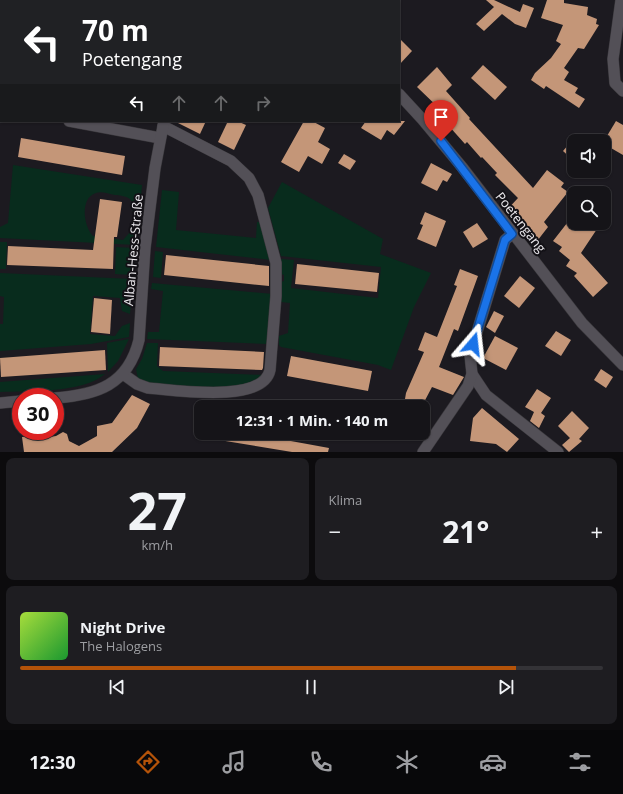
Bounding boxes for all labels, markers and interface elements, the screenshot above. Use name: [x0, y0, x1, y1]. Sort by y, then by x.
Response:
text: 70 m: [82, 11, 149, 49]
icon: left: [16, 16, 68, 68]
text: Poetengang: [82, 47, 182, 71]
icon: left: [126, 92, 148, 114]
icon: ahead: [168, 92, 190, 114]
icon: ahead: [210, 92, 232, 114]
icon: right: [252, 92, 274, 114]
pin: [424, 100, 458, 141]
icon: arrive: [430, 106, 452, 128]
map controls: [567, 134, 611, 230]
button: sound: [567, 134, 611, 178]
button: search: [567, 186, 611, 230]
street label: Poetengang: [492, 188, 550, 256]
street label: Alban-Hess-Straße: [119, 193, 147, 307]
position arrow: [452, 323, 494, 365]
speed limit sign: 30: [12, 388, 64, 440]
text: 12:31 · 1 Min. · 140 m: [236, 410, 388, 430]
text: 27: [128, 474, 187, 545]
text: Klima: [329, 491, 362, 509]
text: 21°: [442, 511, 489, 552]
text: −: [329, 516, 341, 546]
text: +: [590, 516, 603, 546]
text: km/h: [141, 536, 173, 554]
text: Night Drive: [80, 617, 165, 637]
text: The Halogens: [80, 637, 162, 655]
icon: previous: [106, 676, 128, 698]
icon: pause: [300, 676, 322, 698]
icon: next: [495, 676, 517, 698]
icon: directions: [134, 748, 162, 776]
icon: music: [220, 748, 248, 776]
icon: phone: [307, 748, 335, 776]
icon: climate: [393, 748, 421, 776]
icon: car: [479, 748, 507, 776]
icon: filters: [566, 748, 594, 776]
text: 12:30: [29, 750, 76, 774]

